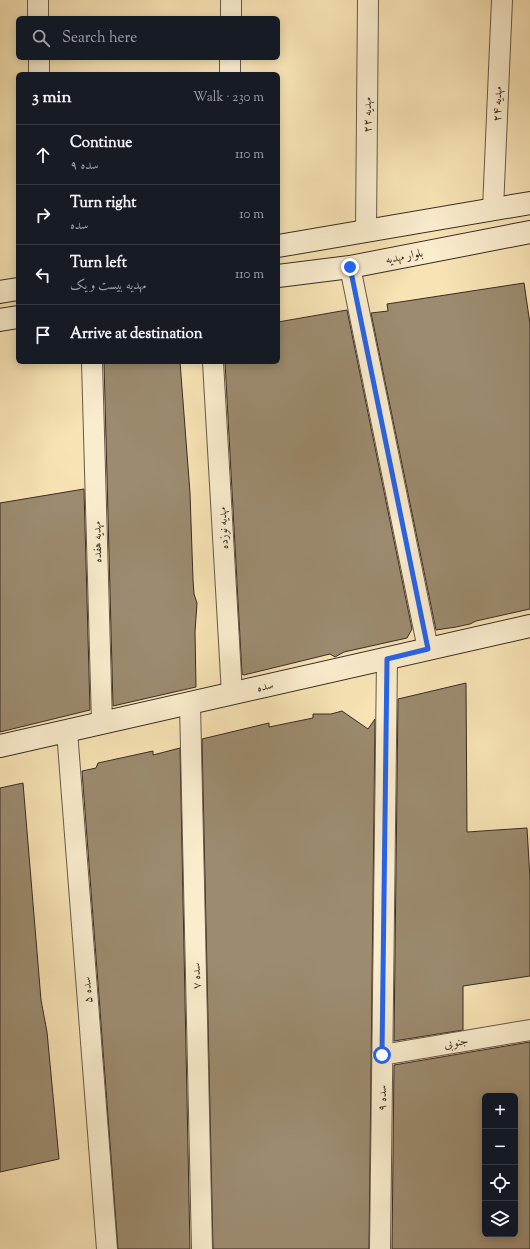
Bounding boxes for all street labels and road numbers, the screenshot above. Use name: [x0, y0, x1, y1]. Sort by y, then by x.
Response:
street label: مهدیه ۲۴: [488, 86, 508, 122]
street label: مهدیه ۲۲: [359, 97, 377, 133]
street label: بلوار مهدیه: [384, 245, 425, 269]
street label: مهدیه نوزده: [214, 506, 234, 550]
street label: مهدیه هفده: [89, 521, 107, 563]
street label: سده: [255, 676, 276, 698]
street label: سده ۷: [188, 962, 206, 989]
street label: سده ۵: [78, 976, 98, 1004]
street label: جنوبی: [443, 1032, 470, 1054]
street label: سده ۹: [374, 1084, 392, 1111]

